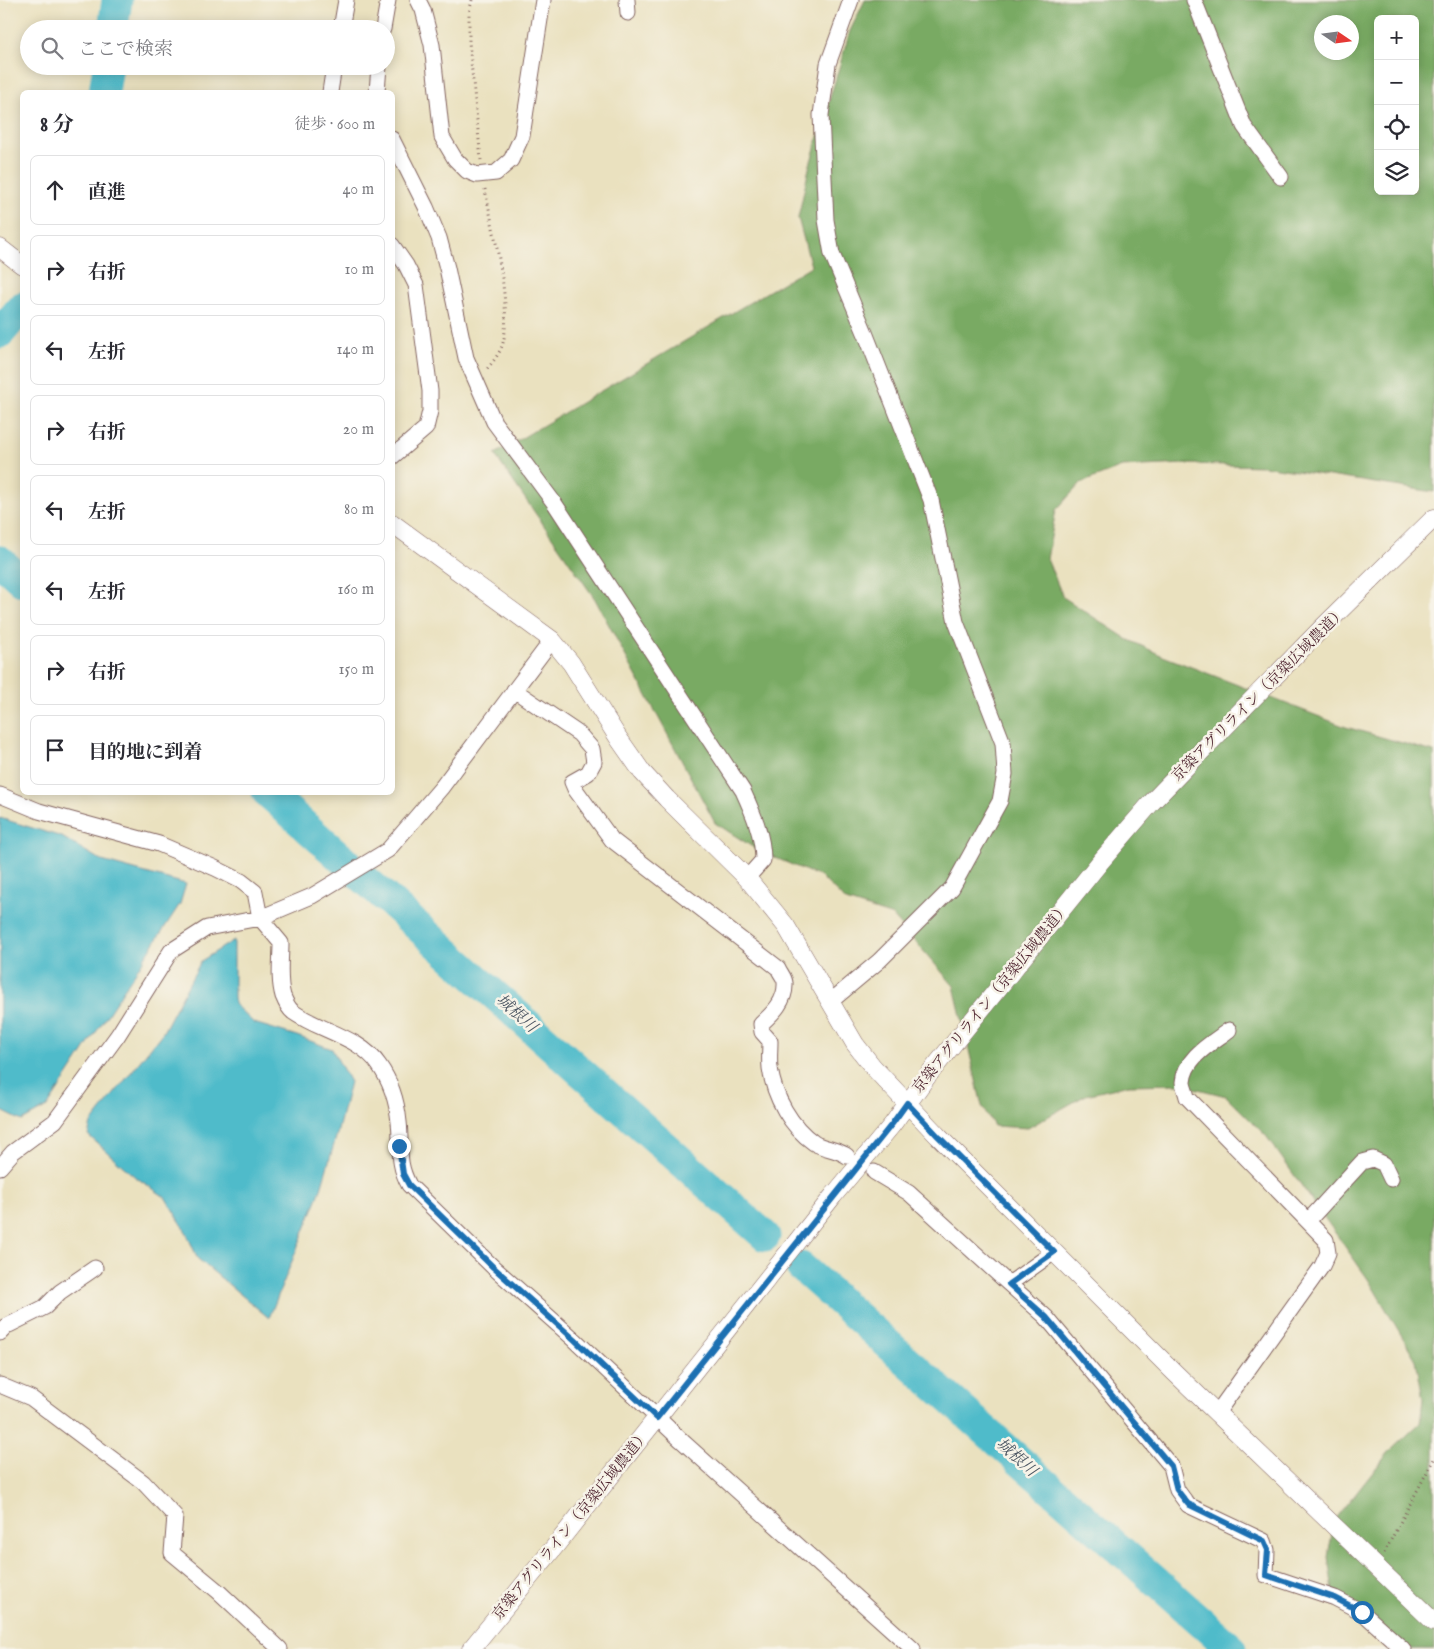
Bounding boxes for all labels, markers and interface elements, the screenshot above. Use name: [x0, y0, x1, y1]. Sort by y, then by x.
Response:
north arrow: [1314, 15, 1359, 60]
map controls: [1374, 15, 1419, 195]
button: +: [1374, 15, 1419, 60]
search box: [20, 20, 395, 75]
icon: search: [38, 34, 66, 62]
text: ここで検索: [78, 38, 173, 62]
button: −: [1374, 60, 1419, 105]
button: locate: [1374, 105, 1419, 150]
text: 8 分: [40, 112, 74, 139]
text: 徒歩 · 600 m: [294, 115, 375, 135]
button: layers: [1374, 150, 1419, 195]
icon: ahead: [41, 176, 69, 204]
text: 40 m: [342, 180, 374, 200]
text: 直進: [88, 181, 126, 205]
icon: right: [41, 256, 69, 284]
text: 10 m: [344, 260, 374, 280]
text: 右折: [88, 261, 126, 285]
icon: left: [41, 336, 69, 364]
text: 140 m: [336, 340, 374, 360]
text: 左折: [88, 341, 126, 365]
icon: right: [41, 416, 69, 444]
text: 20 m: [343, 420, 374, 440]
text: 右折: [88, 421, 126, 445]
icon: left: [41, 496, 69, 524]
text: 80 m: [344, 500, 374, 520]
text: 左折: [88, 501, 126, 525]
icon: left: [41, 576, 69, 604]
text: 160 m: [338, 580, 374, 600]
text: 左折: [88, 581, 126, 605]
street label: 京築アグリライン（京築広域農道）: [1168, 603, 1350, 785]
icon: right: [41, 656, 69, 684]
text: 150 m: [339, 660, 374, 680]
text: 右折: [88, 661, 126, 685]
icon: arrive: [41, 736, 69, 764]
text: 目的地に到着: [88, 741, 202, 765]
street label: 京築アグリライン（京築広域農道）: [908, 899, 1074, 1097]
water label: 城根川: [491, 991, 542, 1039]
route end: [388, 1135, 411, 1158]
street label: 京築アグリライン（京築広域農道）: [488, 1426, 654, 1624]
water label: 城根川: [991, 1435, 1042, 1483]
route start: [1351, 1601, 1374, 1624]

